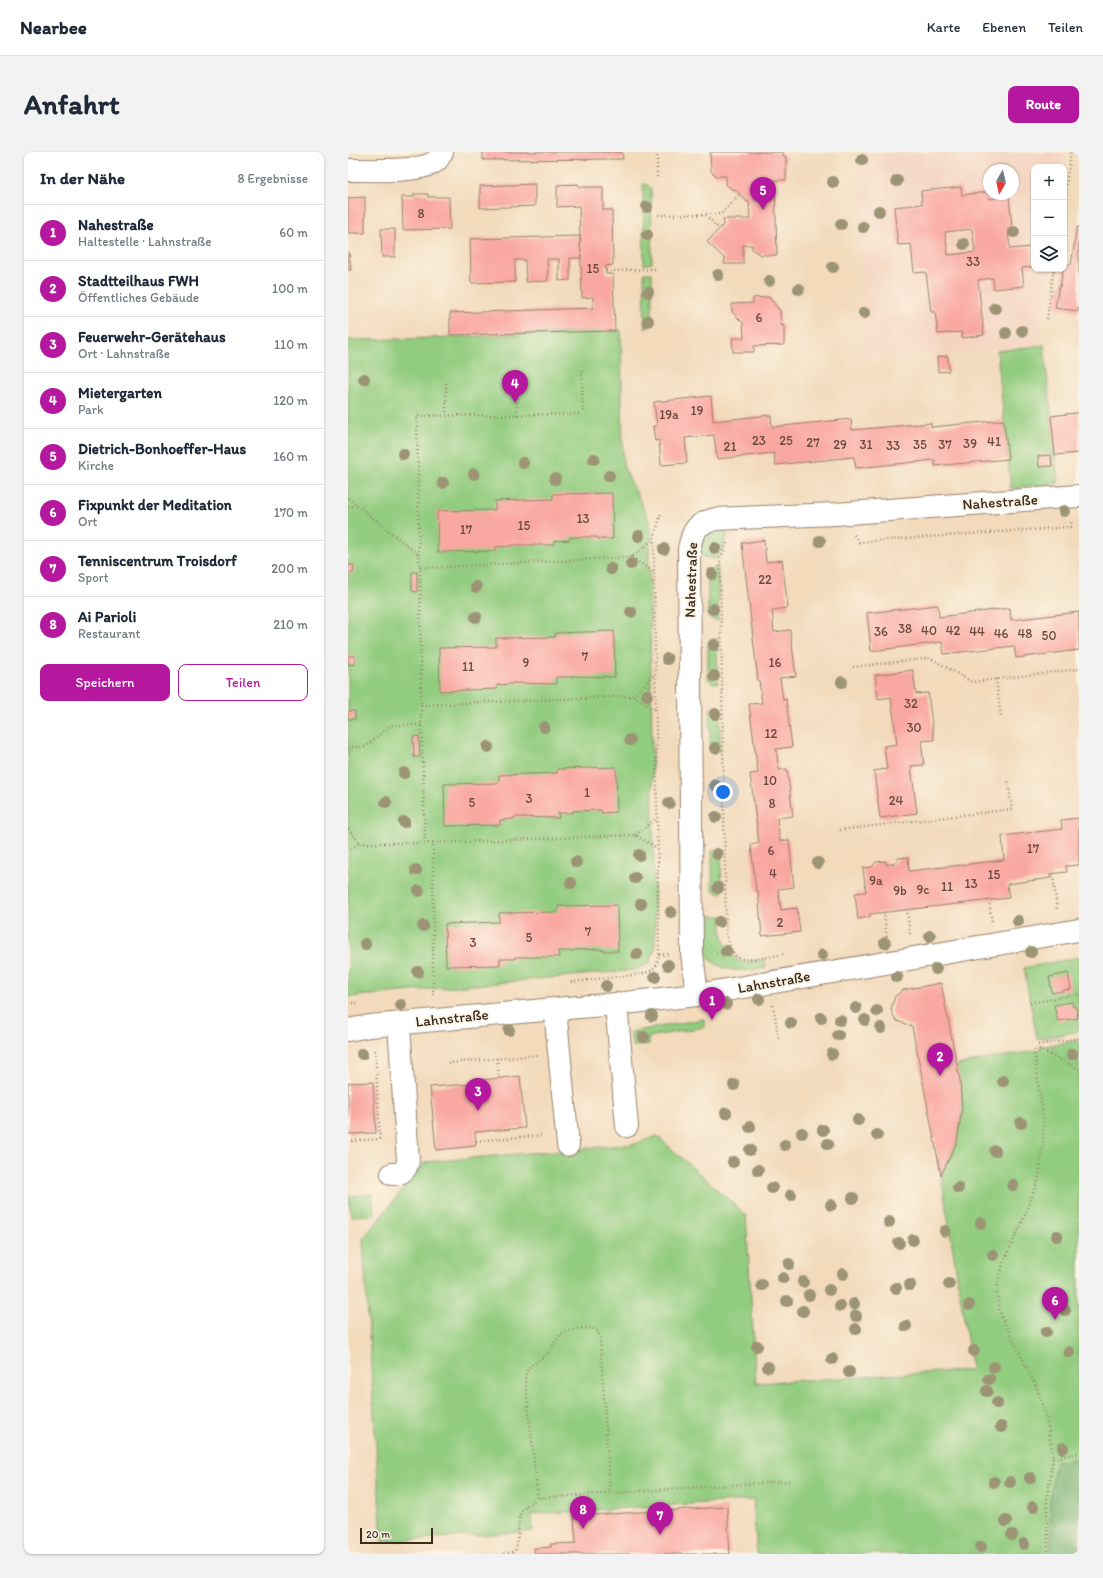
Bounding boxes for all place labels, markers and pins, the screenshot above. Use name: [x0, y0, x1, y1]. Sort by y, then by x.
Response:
pin: 5: [750, 177, 776, 210]
pin: 4: [502, 370, 528, 403]
pin: 1: [699, 987, 725, 1020]
pin: 2: [927, 1043, 953, 1076]
pin: 3: [465, 1078, 491, 1111]
pin: 6: [1042, 1287, 1068, 1320]
pin: 8: [570, 1496, 596, 1529]
pin: 7: [647, 1502, 673, 1535]

